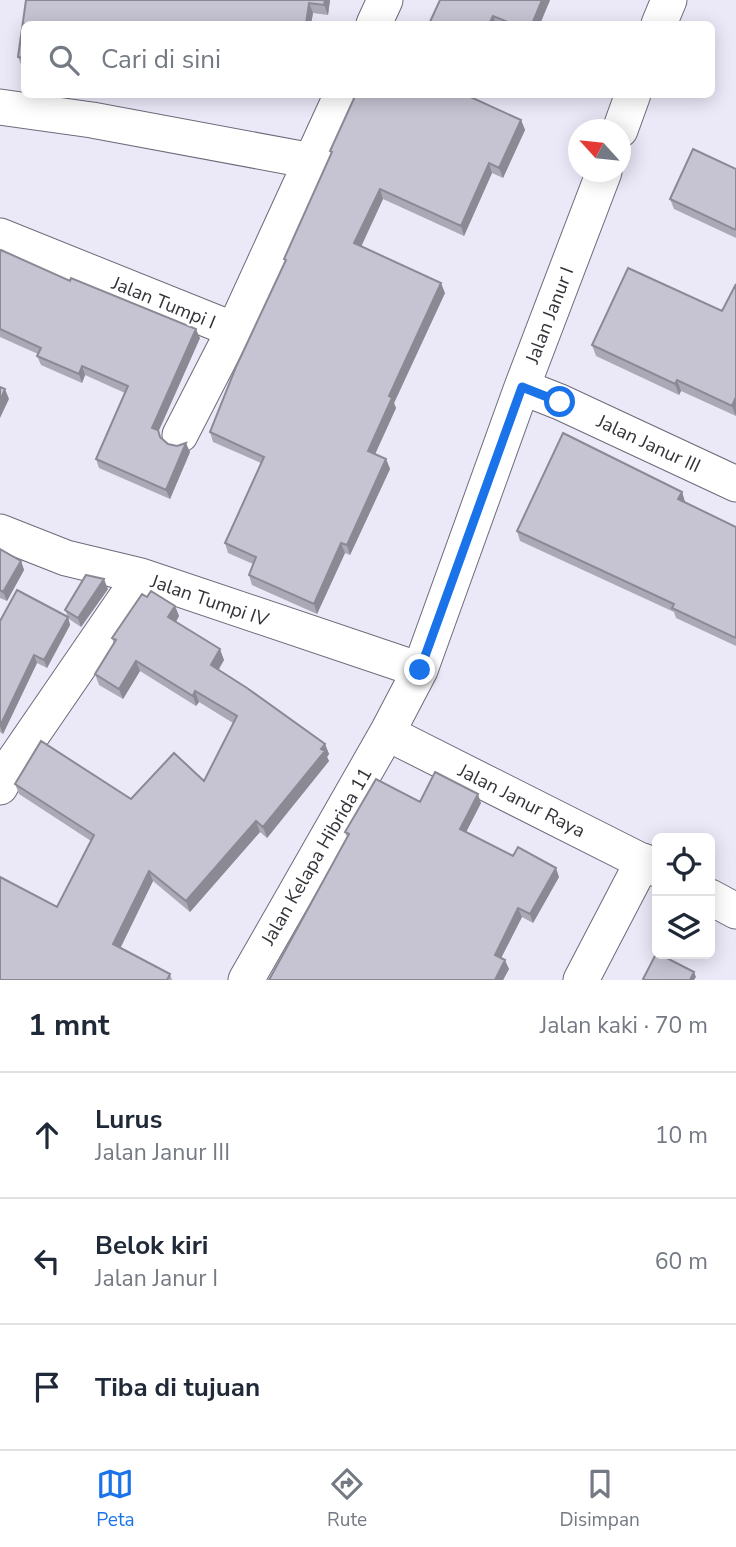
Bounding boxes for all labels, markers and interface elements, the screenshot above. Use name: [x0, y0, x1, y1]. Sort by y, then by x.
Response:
search box: [21, 21, 715, 98]
icon: search: [45, 41, 83, 79]
text: Cari di sini: [101, 42, 221, 77]
north arrow: [568, 119, 631, 182]
street label: Jalan Janur I: [519, 263, 580, 368]
street label: Jalan Tumpi I: [107, 270, 219, 336]
route start: [544, 386, 575, 417]
street label: Jalan Janur III: [592, 408, 705, 479]
street label: Jalan Tumpi IV: [146, 568, 273, 634]
route end: [404, 654, 435, 685]
street label: Jalan Janur Raya: [453, 757, 589, 844]
street label: Jalan Kelapa Hibrida 11: [255, 763, 378, 951]
map controls: [652, 833, 715, 959]
button: locate: [652, 833, 715, 896]
button: layers: [652, 896, 715, 959]
text: 1 mnt: [28, 1005, 109, 1046]
text: Jalan kaki · 70 m: [540, 1010, 708, 1041]
text: Lurus: [95, 1102, 162, 1137]
icon: ahead: [28, 1116, 66, 1154]
text: 10 m: [655, 1120, 708, 1151]
text: Jalan Janur III: [95, 1137, 230, 1168]
text: Belok kiri: [95, 1228, 208, 1263]
icon: left: [28, 1242, 66, 1280]
text: 60 m: [655, 1246, 708, 1277]
text: Jalan Janur I: [95, 1263, 218, 1294]
icon: arrive: [28, 1368, 66, 1406]
text: Tiba di tujuan: [95, 1370, 260, 1405]
tab: Peta: [96, 1465, 135, 1533]
tab: Rute: [327, 1465, 367, 1533]
tab: Disimpan: [560, 1465, 640, 1533]

